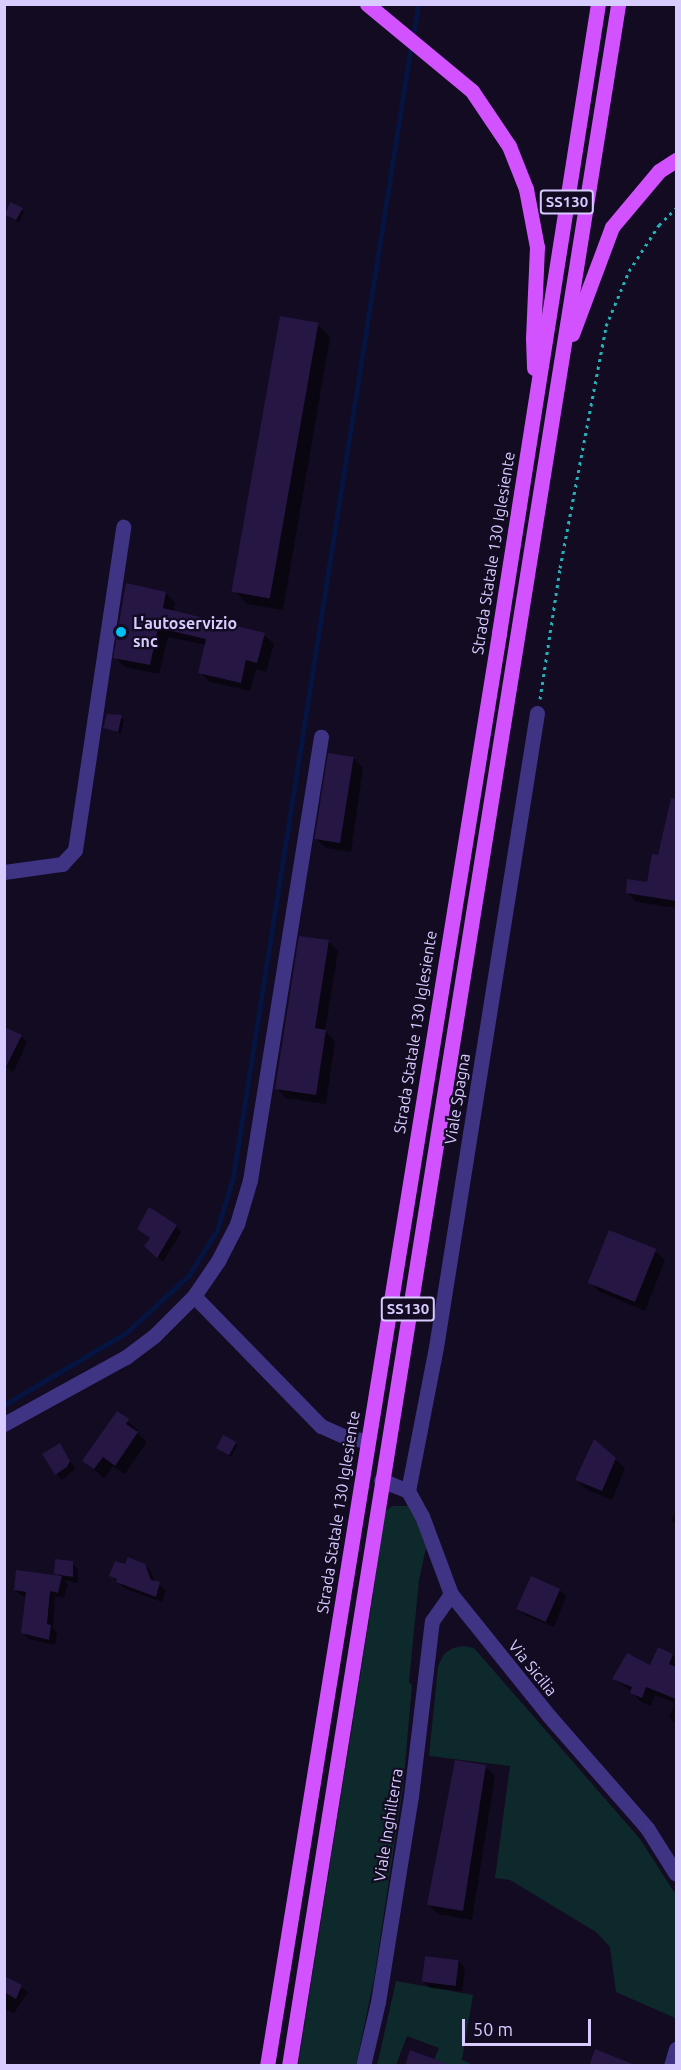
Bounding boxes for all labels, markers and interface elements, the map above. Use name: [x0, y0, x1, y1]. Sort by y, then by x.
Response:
road number: SS130: [538, 190, 596, 214]
street label: Strada Statale 130 Iglesiente: [467, 450, 519, 656]
place label: L'autoservizio snc: [133, 613, 237, 651]
marker: L'autoservizio snc: [114, 625, 128, 639]
street label: Strada Statale 130 Iglesiente: [389, 929, 441, 1135]
street label: Viale Spagna: [440, 1052, 474, 1146]
road number: SS130: [380, 1297, 436, 1321]
street label: Strada Statale 130 Iglesiente: [312, 1409, 364, 1615]
street label: Via Sicilia: [505, 1636, 561, 1700]
street label: Viale Inghilterra: [370, 1767, 406, 1883]
scale bar: [465, 2007, 594, 2045]
text: 50 m: [473, 2019, 513, 2039]

